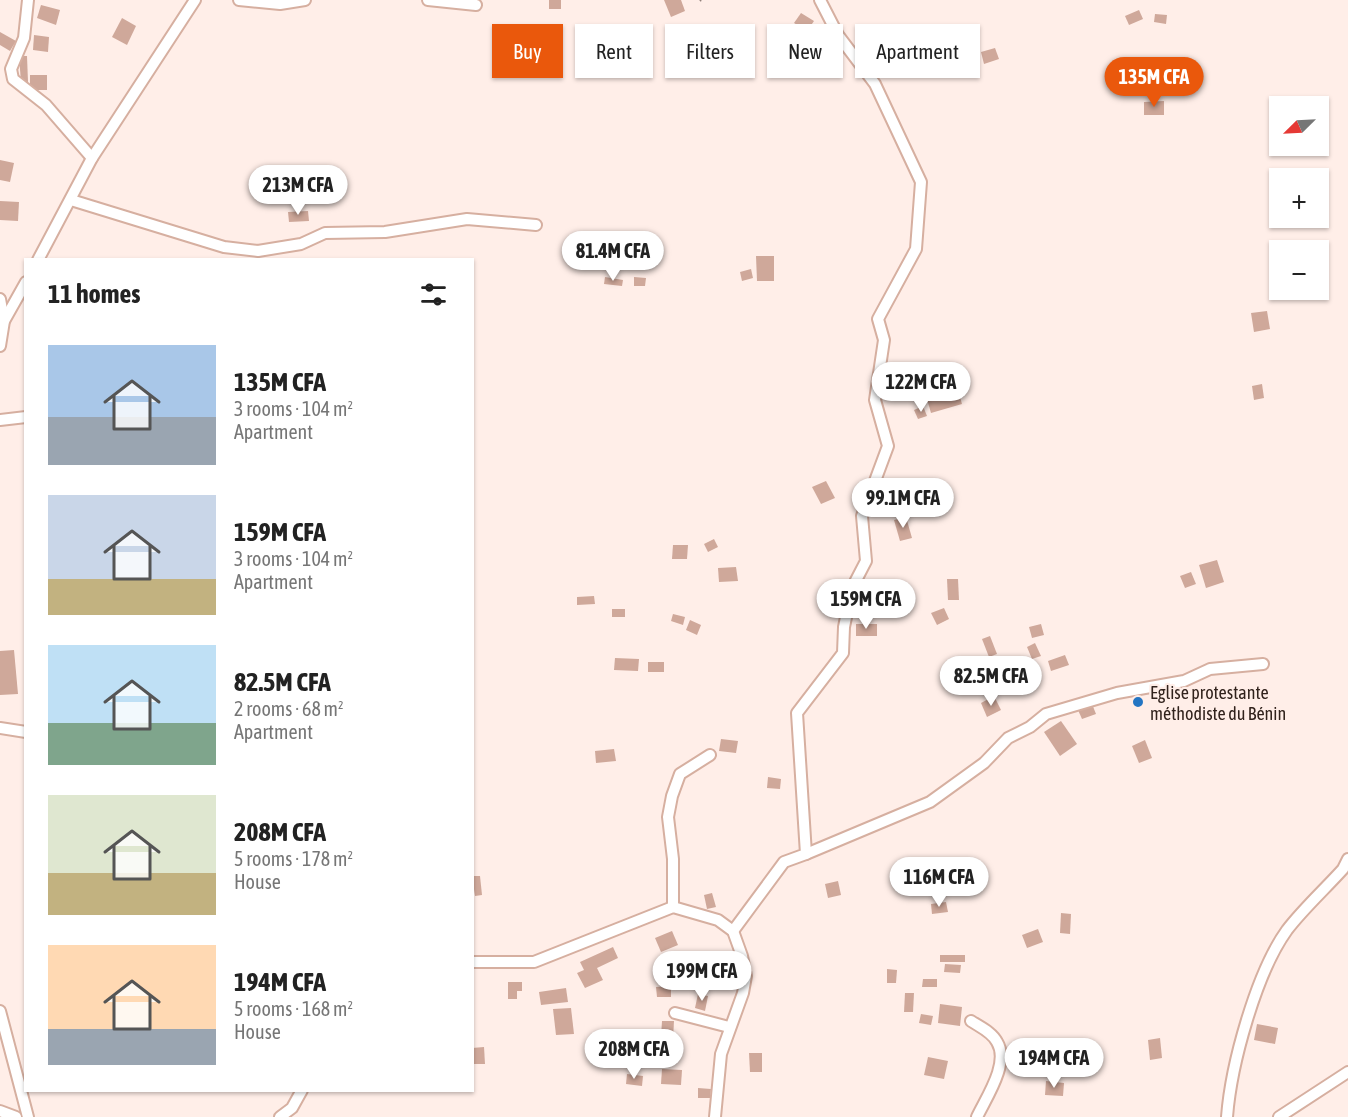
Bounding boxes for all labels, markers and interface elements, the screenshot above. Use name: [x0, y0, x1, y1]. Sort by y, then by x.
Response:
chip: Buy: [492, 24, 563, 78]
chip: Rent: [575, 24, 653, 78]
chip: Filters: [665, 24, 755, 78]
chip: New: [767, 24, 843, 78]
chip: Apartment: [855, 24, 980, 78]
pin: 135M CFA: [1092, 57, 1216, 108]
text: 135M CFA: [1119, 65, 1189, 88]
north arrow: [1269, 96, 1329, 156]
map controls: [1269, 96, 1329, 300]
pin: 213M CFA: [236, 165, 360, 216]
button: +: [1269, 168, 1329, 228]
text: 213M CFA: [263, 173, 333, 196]
pin: 81.4M CFA: [544, 231, 682, 282]
text: 81.4M CFA: [576, 239, 650, 262]
button: −: [1269, 240, 1329, 300]
icon: filters: [417, 278, 450, 311]
text: 11 homes: [48, 279, 141, 309]
pin: 122M CFA: [859, 362, 983, 413]
text: 135M CFA: [234, 367, 326, 397]
icon: home: [96, 369, 168, 441]
text: 122M CFA: [886, 370, 956, 393]
text: 3 rooms · 104 m²: [234, 397, 353, 420]
text: Apartment: [234, 420, 313, 443]
pin: 99.1M CFA: [834, 478, 972, 529]
text: 99.1M CFA: [866, 486, 940, 509]
text: 159M CFA: [234, 517, 326, 547]
icon: home: [96, 519, 168, 591]
text: 3 rooms · 104 m²: [234, 547, 353, 570]
text: Apartment: [234, 570, 313, 593]
pin: 159M CFA: [804, 579, 928, 630]
text: 159M CFA: [831, 587, 901, 610]
pin: 82.5M CFA: [922, 656, 1060, 707]
text: 82.5M CFA: [954, 664, 1028, 687]
text: 82.5M CFA: [234, 667, 331, 697]
icon: home: [96, 669, 168, 741]
place label: Eglise protestante méthodiste du Bénin: [1150, 682, 1286, 724]
marker: Eglise protestante méthodiste du Bénin: [1131, 695, 1145, 709]
text: 2 rooms · 68 m²: [234, 697, 344, 720]
text: Apartment: [234, 720, 313, 743]
text: 208M CFA: [234, 817, 326, 847]
icon: home: [96, 819, 168, 891]
text: 5 rooms · 178 m²: [234, 847, 353, 870]
pin: 116M CFA: [877, 857, 1001, 908]
text: 116M CFA: [904, 865, 974, 888]
text: House: [234, 870, 281, 893]
pin: 199M CFA: [640, 951, 764, 1002]
text: 199M CFA: [667, 959, 737, 982]
text: 194M CFA: [234, 967, 326, 997]
icon: home: [96, 969, 168, 1041]
text: 5 rooms · 168 m²: [234, 997, 353, 1020]
text: House: [234, 1020, 281, 1043]
pin: 208M CFA: [572, 1029, 696, 1080]
text: 208M CFA: [599, 1037, 669, 1060]
pin: 194M CFA: [992, 1038, 1116, 1089]
text: 194M CFA: [1019, 1046, 1089, 1069]

